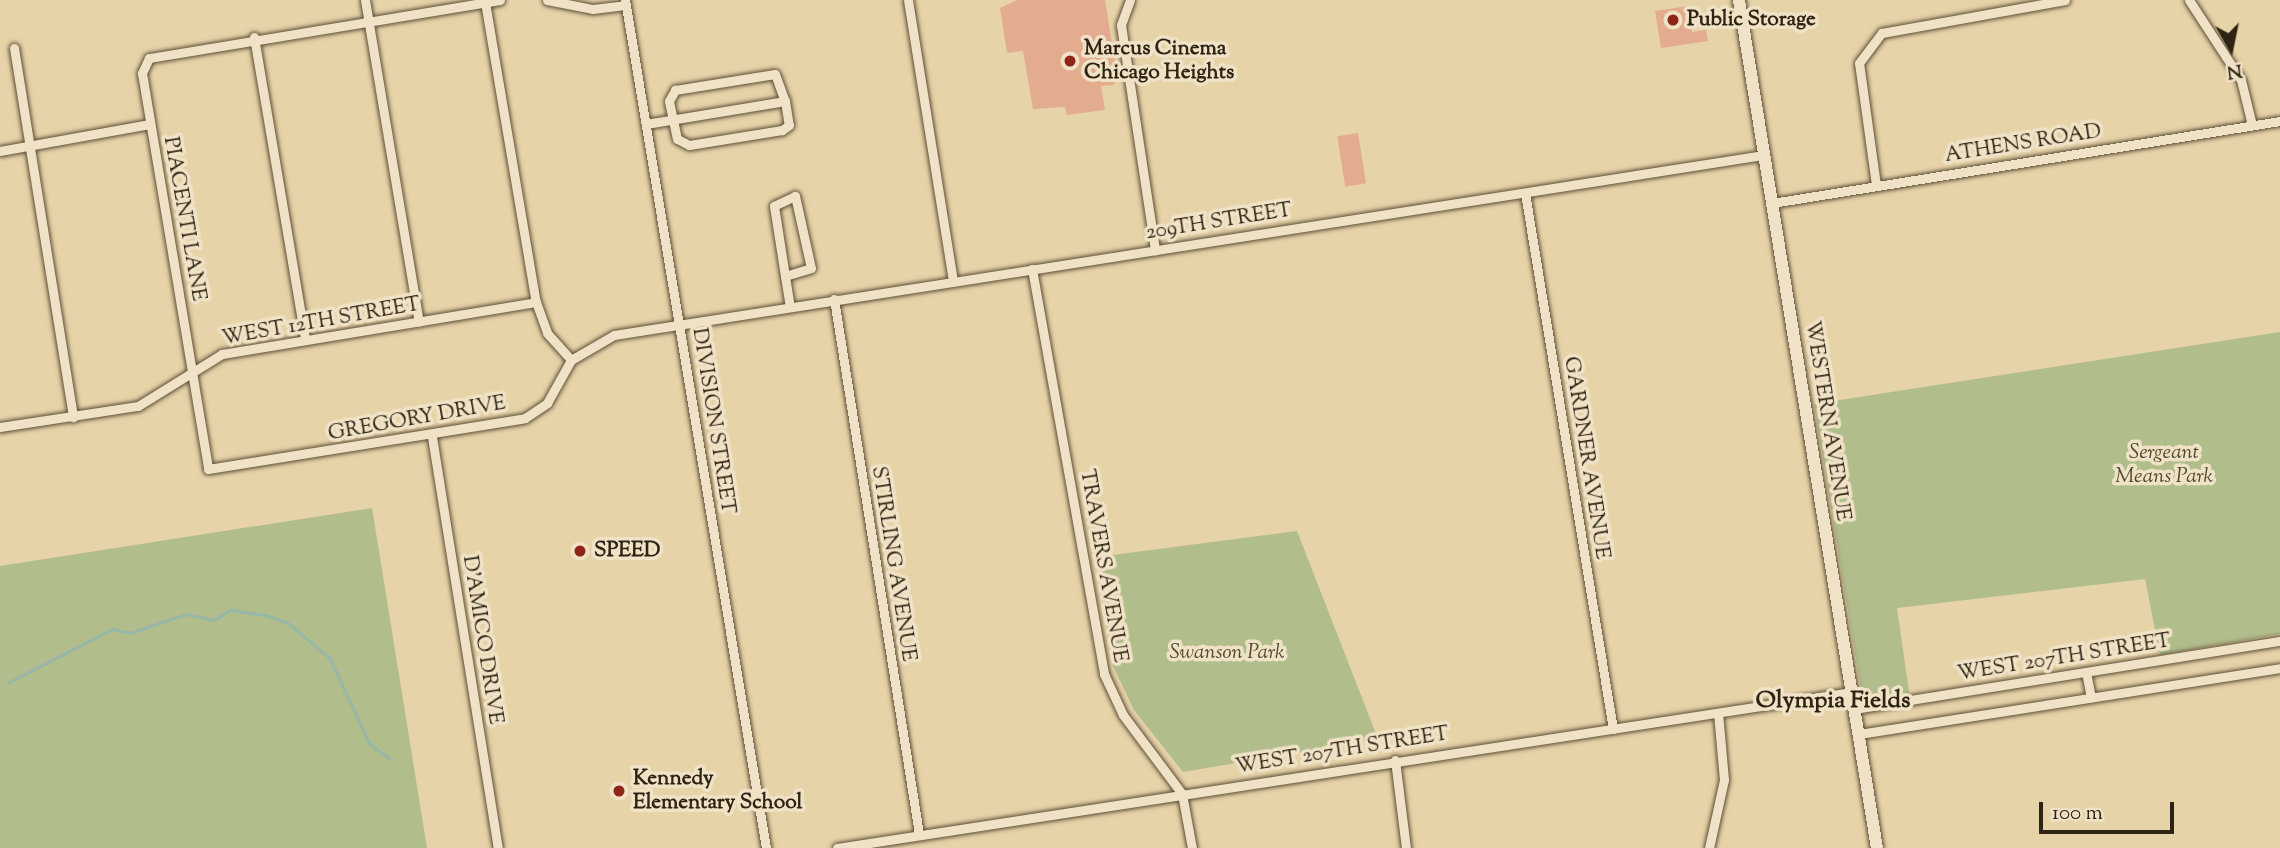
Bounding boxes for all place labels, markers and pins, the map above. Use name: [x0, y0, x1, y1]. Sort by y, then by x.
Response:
place label: Public Storage: [1687, 7, 1816, 33]
marker: Public Storage: [1665, 12, 1681, 28]
place label: Marcus Cinema Chicago Heights: [1084, 36, 1234, 86]
marker: Marcus Cinema Chicago Heights: [1062, 53, 1078, 69]
place label: SPEED: [594, 538, 660, 564]
marker: SPEED: [572, 543, 588, 559]
place label: Kennedy Elementary School: [633, 766, 802, 816]
marker: Kennedy Elementary School: [611, 783, 627, 799]

